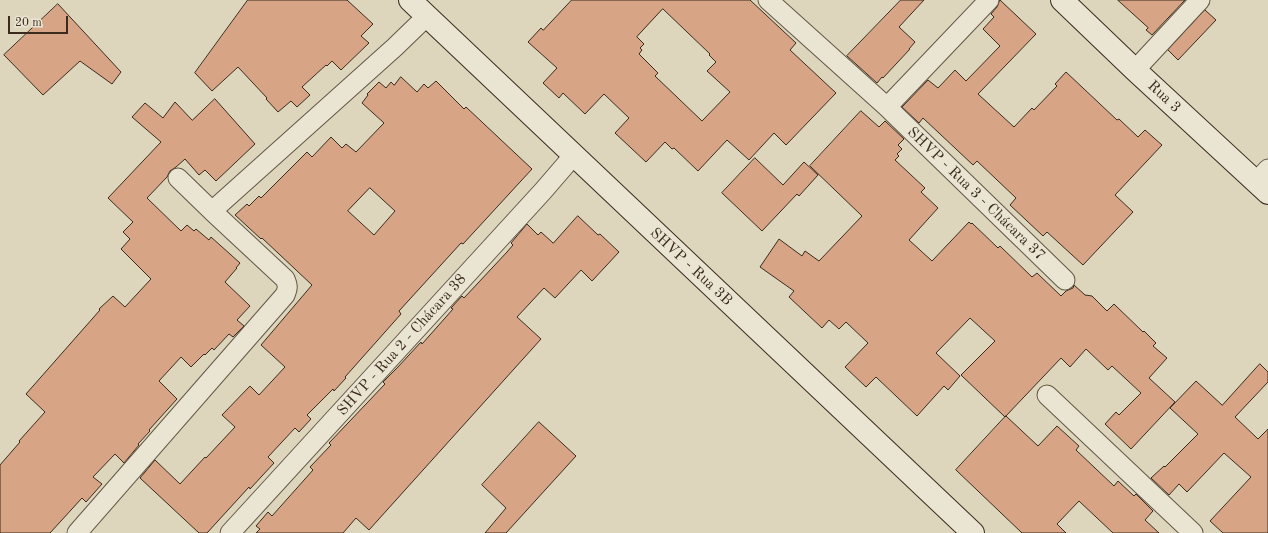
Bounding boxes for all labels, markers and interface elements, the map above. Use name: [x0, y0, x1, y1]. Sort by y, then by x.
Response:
scale bar: [10, 8, 70, 34]
text: 20 m: [15, 17, 42, 29]
street label: Rua 3: [1144, 77, 1184, 117]
street label: SHVP - Rua 3 - Chácara 37: [903, 123, 1049, 265]
street label: SHVP - Rua 3B: [646, 224, 736, 310]
street label: SHVP - Rua 2 - Chácara 38: [334, 270, 470, 420]

